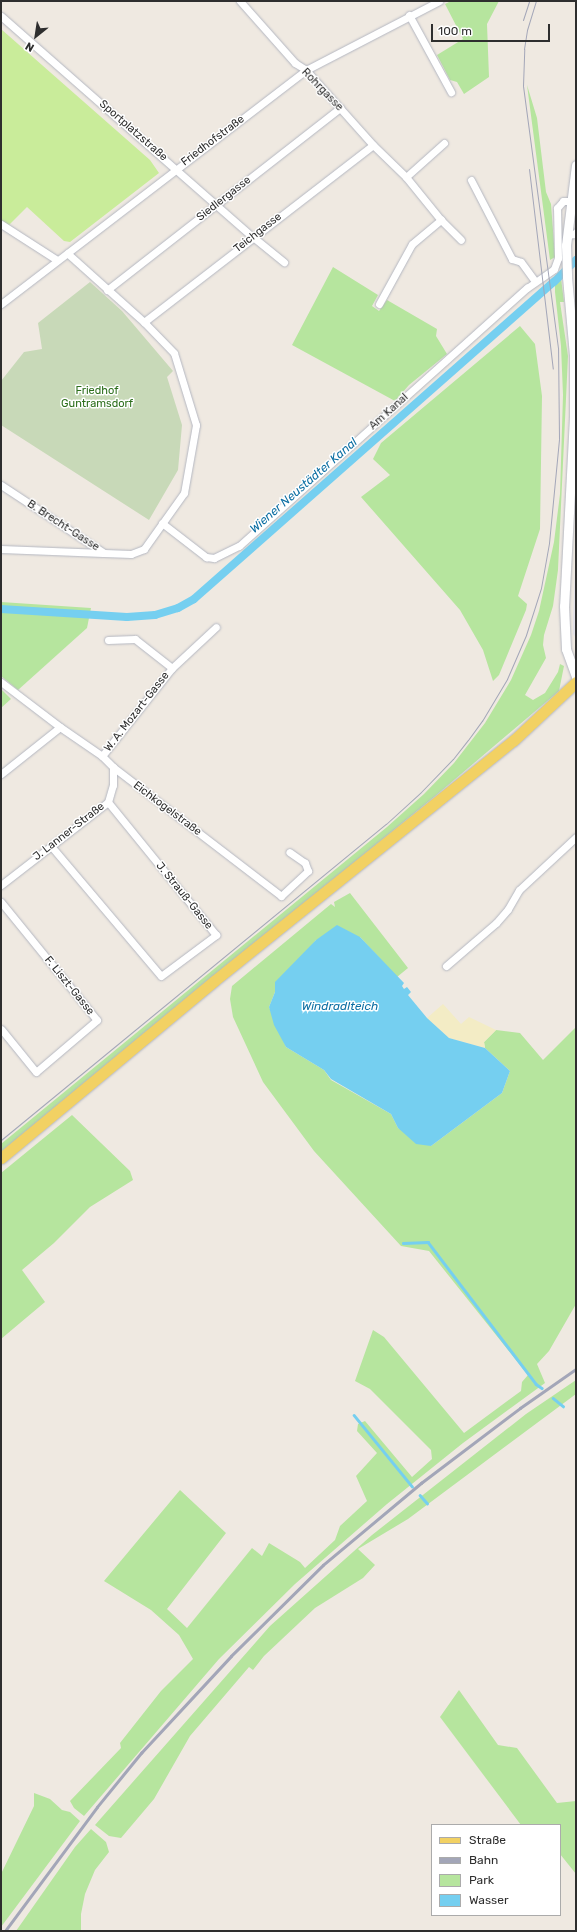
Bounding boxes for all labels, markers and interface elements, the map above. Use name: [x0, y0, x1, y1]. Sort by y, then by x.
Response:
north arrow: [16, 16, 56, 56]
scale bar: [433, 16, 552, 42]
text: 100 m: [438, 24, 472, 38]
text: N: [23, 39, 36, 54]
street label: Rohrgasse: [298, 66, 346, 114]
street label: Sportplatzstraße: [96, 98, 170, 164]
street label: Friedhofstraße: [179, 113, 247, 169]
street label: Siedlergasse: [194, 174, 254, 224]
street label: Teichgasse: [232, 210, 284, 256]
park label: Friedhof Guntramsdorf: [61, 385, 133, 411]
street label: Am Kanal: [367, 391, 411, 433]
water label: Wiener Neustädter Kanal: [247, 435, 361, 537]
street label: B. Brecht-Gasse: [24, 498, 102, 554]
street label: W. A. Mozart-Gasse: [102, 669, 172, 755]
street label: Eichkogelstraße: [130, 779, 204, 839]
street label: J. Lanner-Straße: [31, 800, 107, 864]
street label: J. Strauß-Gasse: [153, 860, 215, 932]
street label: F. Liszt-Gasse: [41, 954, 97, 1018]
water label: Windradlteich: [302, 1000, 378, 1014]
legend: [431, 1824, 561, 1916]
text: Straße: [469, 1833, 506, 1847]
text: Bahn: [469, 1853, 498, 1867]
text: Park: [469, 1873, 494, 1887]
text: Wasser: [469, 1893, 509, 1907]

